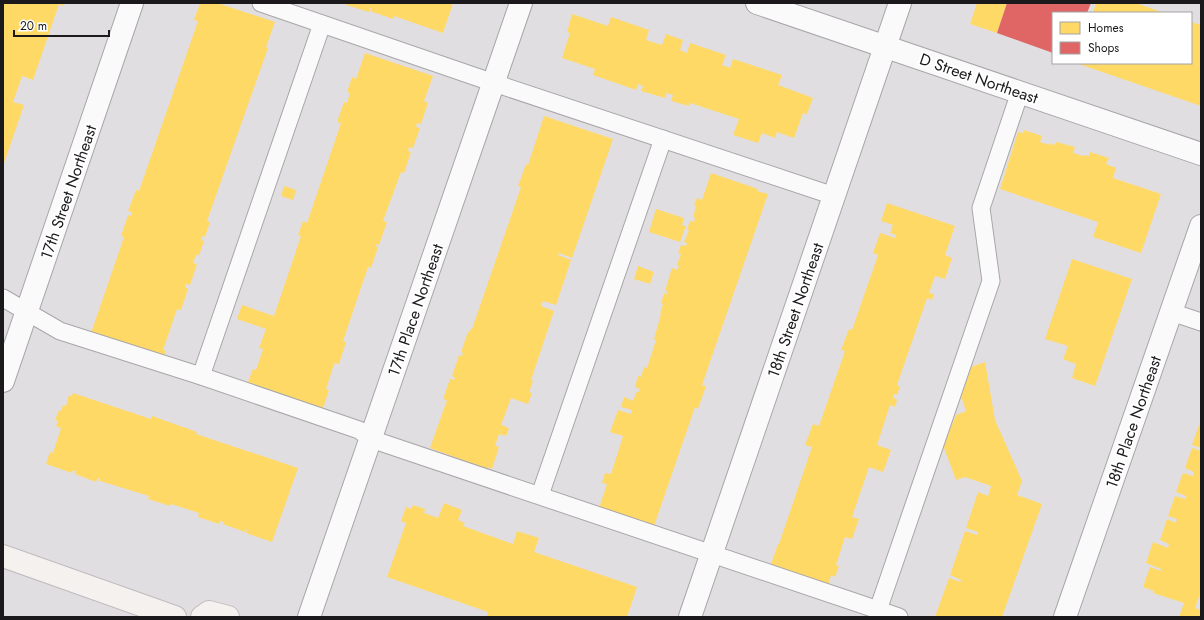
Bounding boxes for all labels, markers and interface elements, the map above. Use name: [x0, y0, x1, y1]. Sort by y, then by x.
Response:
scale bar: [14, 12, 109, 38]
legend: [1052, 12, 1192, 64]
text: 20 m: [20, 17, 47, 35]
text: Homes: [1088, 19, 1124, 37]
text: Shops: [1088, 39, 1119, 57]
street label: D Street Northeast: [917, 47, 1041, 110]
street label: 17th Street Northeast: [35, 122, 102, 262]
street label: 18th Street Northeast: [762, 240, 829, 381]
street label: 17th Place Northeast: [382, 241, 449, 379]
street label: 18th Place Northeast: [1100, 353, 1167, 492]

